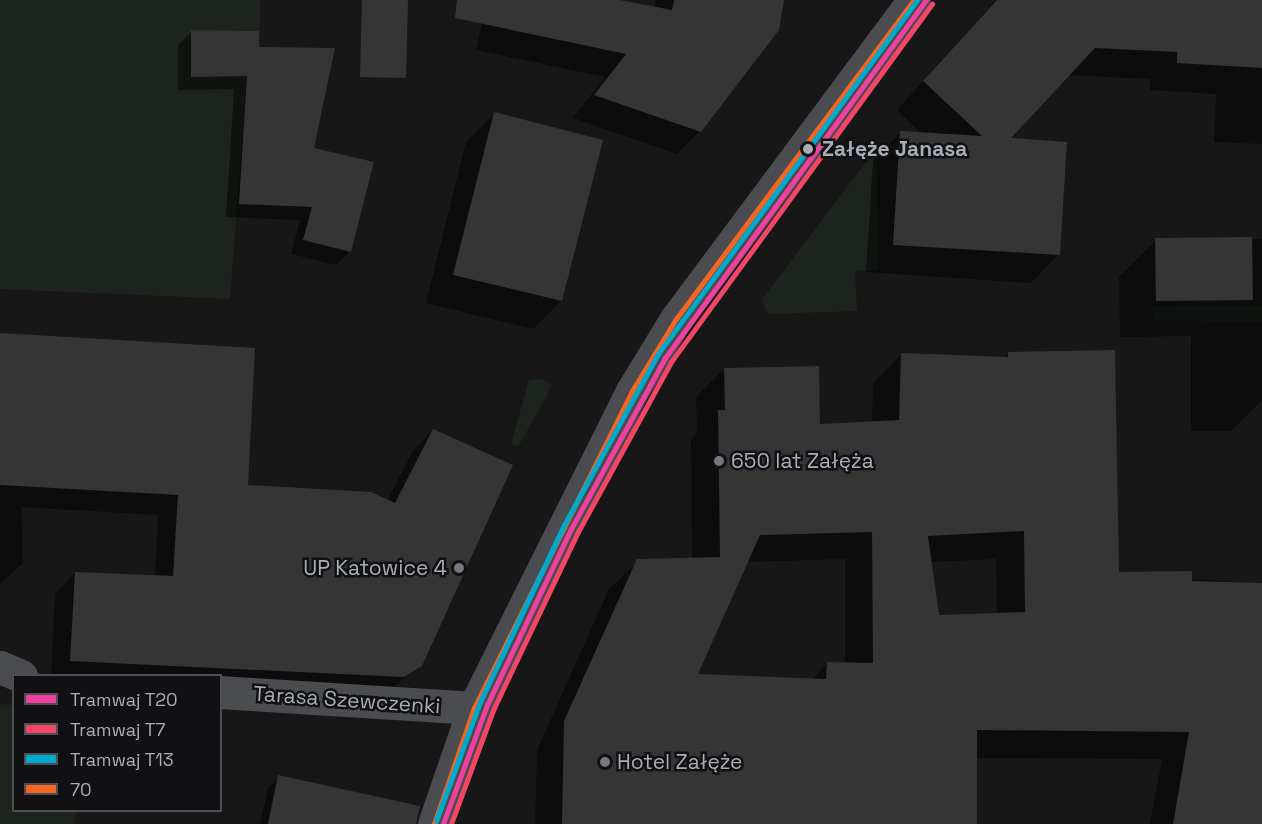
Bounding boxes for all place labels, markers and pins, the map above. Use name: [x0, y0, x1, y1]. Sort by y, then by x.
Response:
place label: Załęże Janasa: [822, 136, 967, 162]
marker: Załęże Janasa: [799, 140, 817, 158]
place label: 650 lat Załęża: [731, 448, 874, 474]
marker: 650 lat Załęża: [712, 454, 726, 468]
place label: UP Katowice 4: [303, 555, 447, 581]
marker: UP Katowice 4: [452, 561, 466, 575]
place label: Hotel Załęże: [617, 749, 742, 775]
marker: Hotel Załęże: [598, 755, 612, 769]

